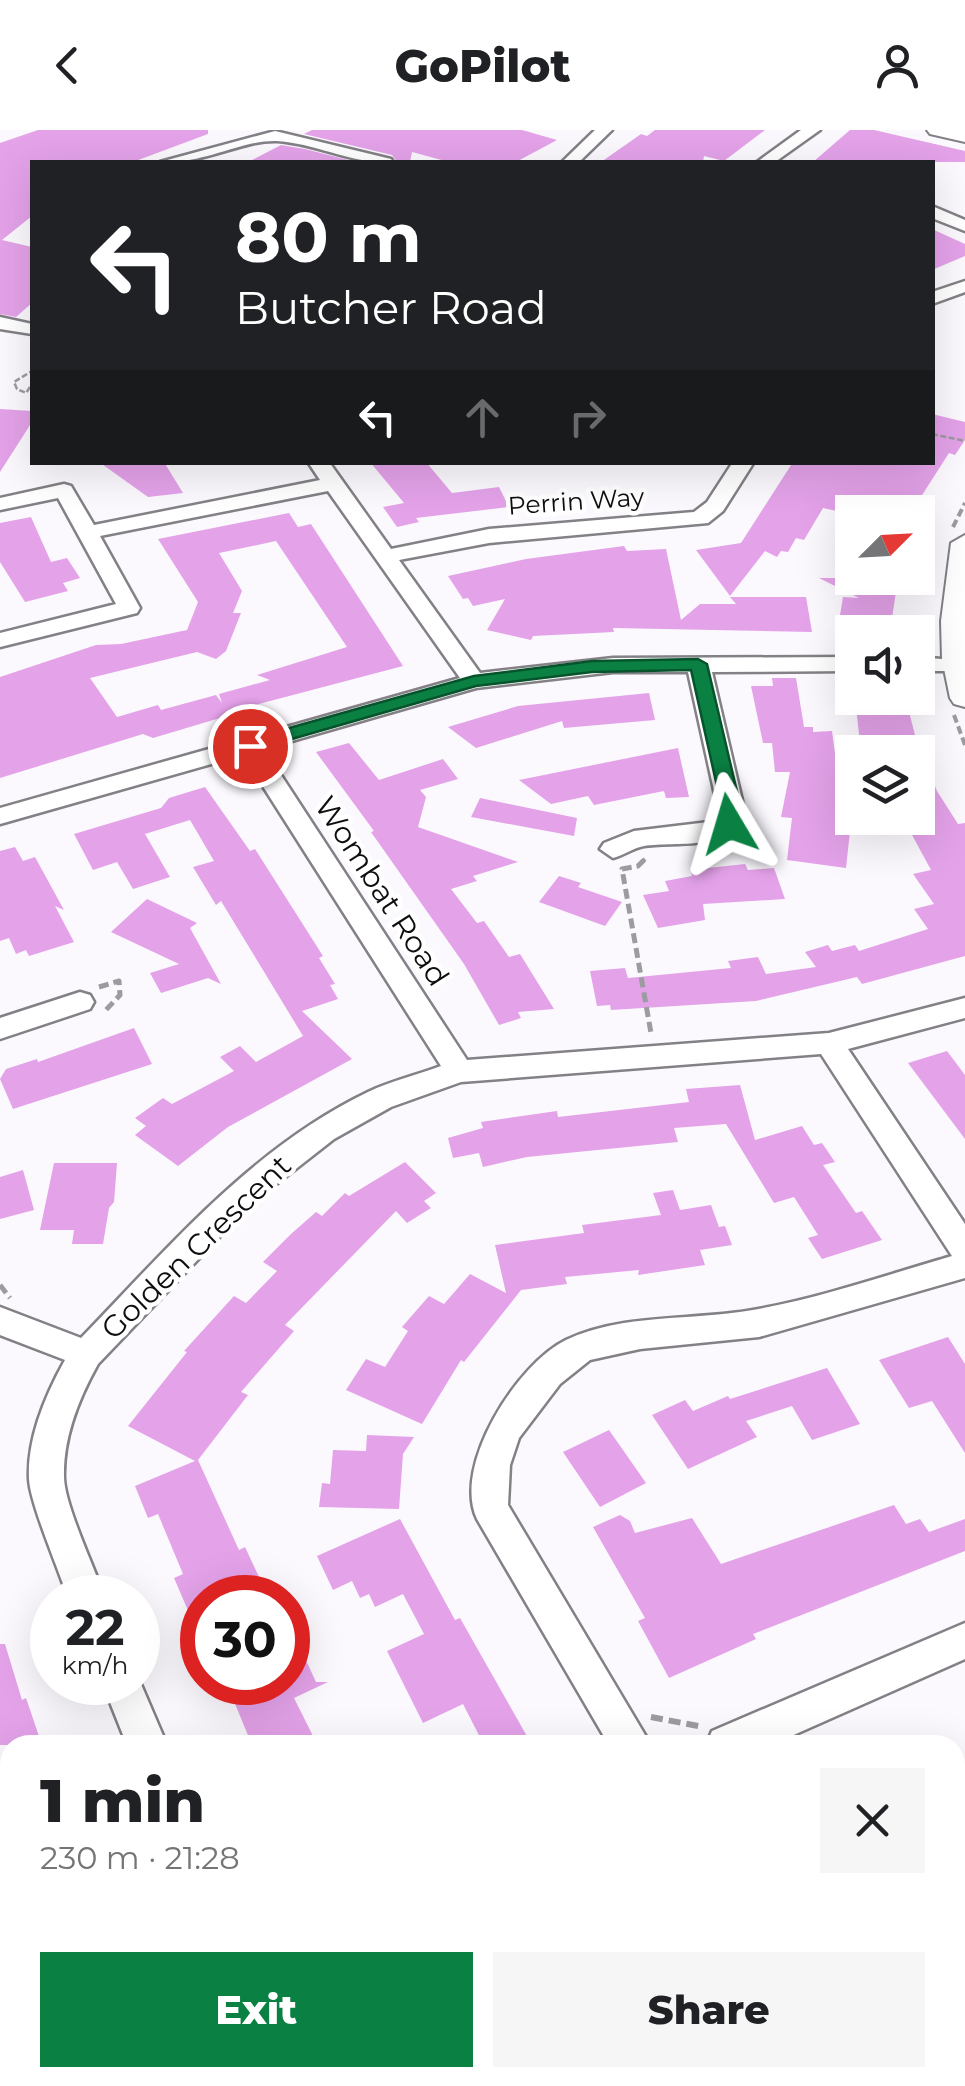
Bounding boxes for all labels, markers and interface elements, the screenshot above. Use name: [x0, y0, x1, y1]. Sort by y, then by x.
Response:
icon: back: [40, 38, 95, 93]
text: GoPilot: [394, 38, 571, 93]
icon: person: [870, 38, 925, 93]
text: 80 m: [235, 194, 422, 280]
icon: left: [70, 200, 200, 330]
text: Butcher Road: [235, 280, 547, 335]
icon: left: [350, 390, 405, 445]
icon: ahead: [455, 390, 510, 445]
icon: right: [560, 390, 615, 445]
street label: Perrin Way: [507, 481, 646, 521]
north arrow: [835, 495, 935, 595]
map controls: [835, 495, 935, 835]
button: sound: [835, 615, 935, 715]
pin: [208, 704, 293, 789]
icon: arrive: [223, 719, 278, 774]
button: layers: [835, 735, 935, 835]
position arrow: [677, 772, 781, 876]
street label: Wombat Road: [307, 789, 457, 993]
street label: Golden Crescent: [93, 1147, 299, 1347]
speed limit sign: 30: [180, 1575, 310, 1705]
text: 22: [66, 1597, 125, 1658]
text: km/h: [62, 1650, 128, 1680]
text: 1 min: [40, 1764, 205, 1837]
button: close: [820, 1768, 925, 1873]
text: 230 m · 21:28: [40, 1838, 240, 1877]
button: Exit: [40, 1952, 473, 2067]
button: Share: [493, 1952, 925, 2067]

